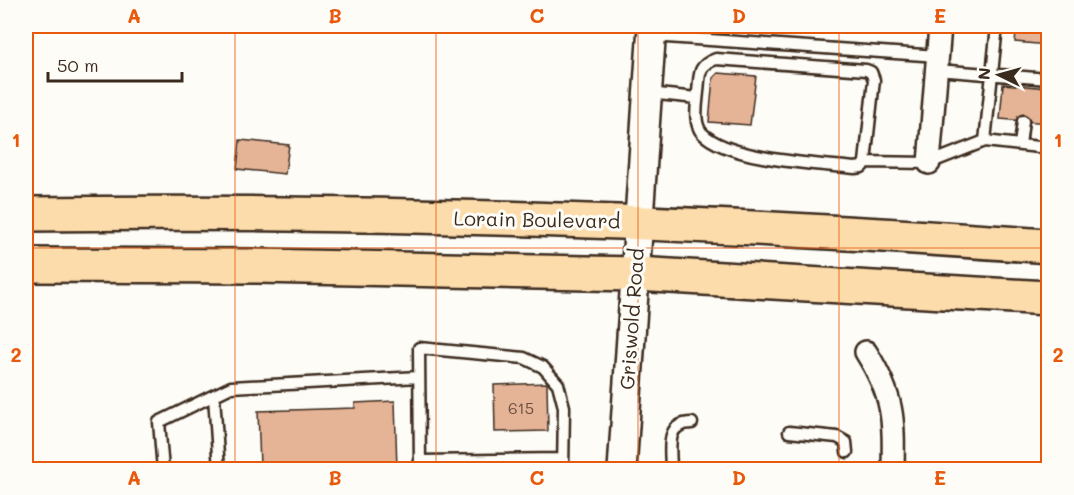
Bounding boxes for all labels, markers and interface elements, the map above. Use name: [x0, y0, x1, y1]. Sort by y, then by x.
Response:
text: A: [127, 2, 141, 28]
text: B: [328, 2, 342, 28]
text: C: [530, 2, 545, 28]
text: D: [732, 2, 746, 28]
text: E: [934, 2, 946, 28]
scale bar: [48, 45, 182, 83]
north arrow: [969, 45, 1029, 105]
text: 50 m: [57, 53, 99, 77]
text: N: [973, 67, 995, 81]
text: 1: [12, 126, 20, 152]
text: 1: [1054, 126, 1062, 152]
street label: Lorain Boulevard: [453, 205, 621, 233]
street label: Griswold Road: [613, 247, 649, 391]
text: 2: [10, 341, 22, 367]
text: 2: [1052, 341, 1064, 367]
house number: 615: [508, 397, 534, 418]
text: A: [127, 464, 141, 490]
text: B: [328, 464, 342, 490]
text: C: [530, 464, 545, 490]
text: D: [732, 464, 746, 490]
text: E: [934, 464, 946, 490]

